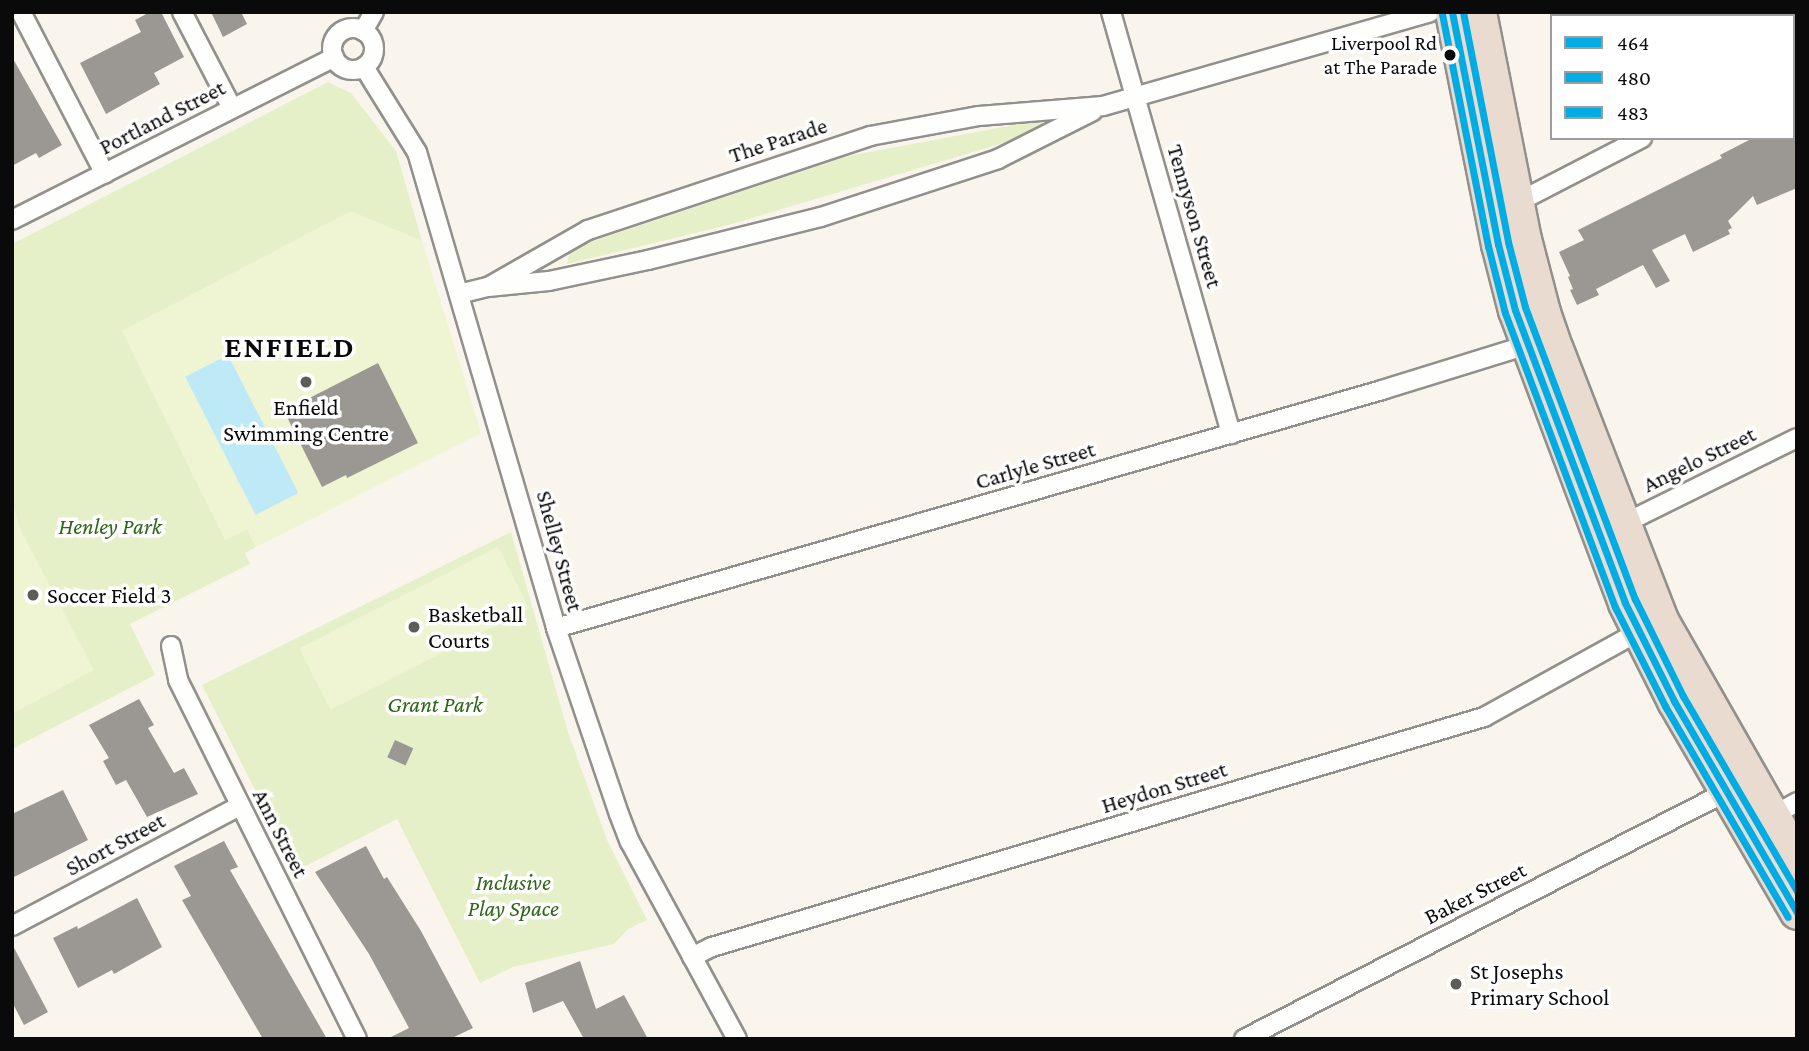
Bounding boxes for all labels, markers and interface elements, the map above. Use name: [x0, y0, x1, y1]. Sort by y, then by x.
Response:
legend: [1550, 14, 1795, 140]
place label: Liverpool Rd at The Parade: [1324, 30, 1437, 80]
text: 464: [1617, 31, 1649, 55]
marker: Liverpool Rd at The Parade: [1443, 48, 1457, 62]
text: 480: [1617, 66, 1651, 90]
street label: Portland Street: [94, 73, 230, 161]
text: 483: [1617, 101, 1649, 125]
street label: The Parade: [725, 111, 831, 169]
street label: Tennyson Street: [1161, 141, 1229, 291]
district label: ENFIELD: [225, 329, 355, 365]
marker: Enfield Swimming Centre: [298, 374, 314, 390]
place label: Enfield Swimming Centre: [223, 393, 389, 447]
street label: Angelo Street: [1638, 420, 1760, 498]
street label: Carlyle Street: [972, 435, 1098, 495]
street label: Shelley Street: [531, 487, 589, 615]
park label: Henley Park: [58, 512, 162, 540]
place label: Soccer Field 3: [47, 581, 171, 609]
marker: Soccer Field 3: [25, 587, 41, 603]
place label: Basketball Courts: [428, 600, 523, 654]
marker: Basketball Courts: [406, 619, 422, 635]
park label: Grant Park: [387, 690, 483, 718]
street label: Heydon Street: [1098, 755, 1230, 819]
street label: Ann Street: [247, 784, 315, 882]
street label: Short Street: [61, 806, 169, 882]
street label: Baker Street: [1419, 856, 1531, 930]
park label: Inclusive Play Space: [467, 868, 559, 922]
place label: St Josephs Primary School: [1470, 957, 1609, 1011]
marker: St Josephs Primary School: [1448, 976, 1464, 992]

